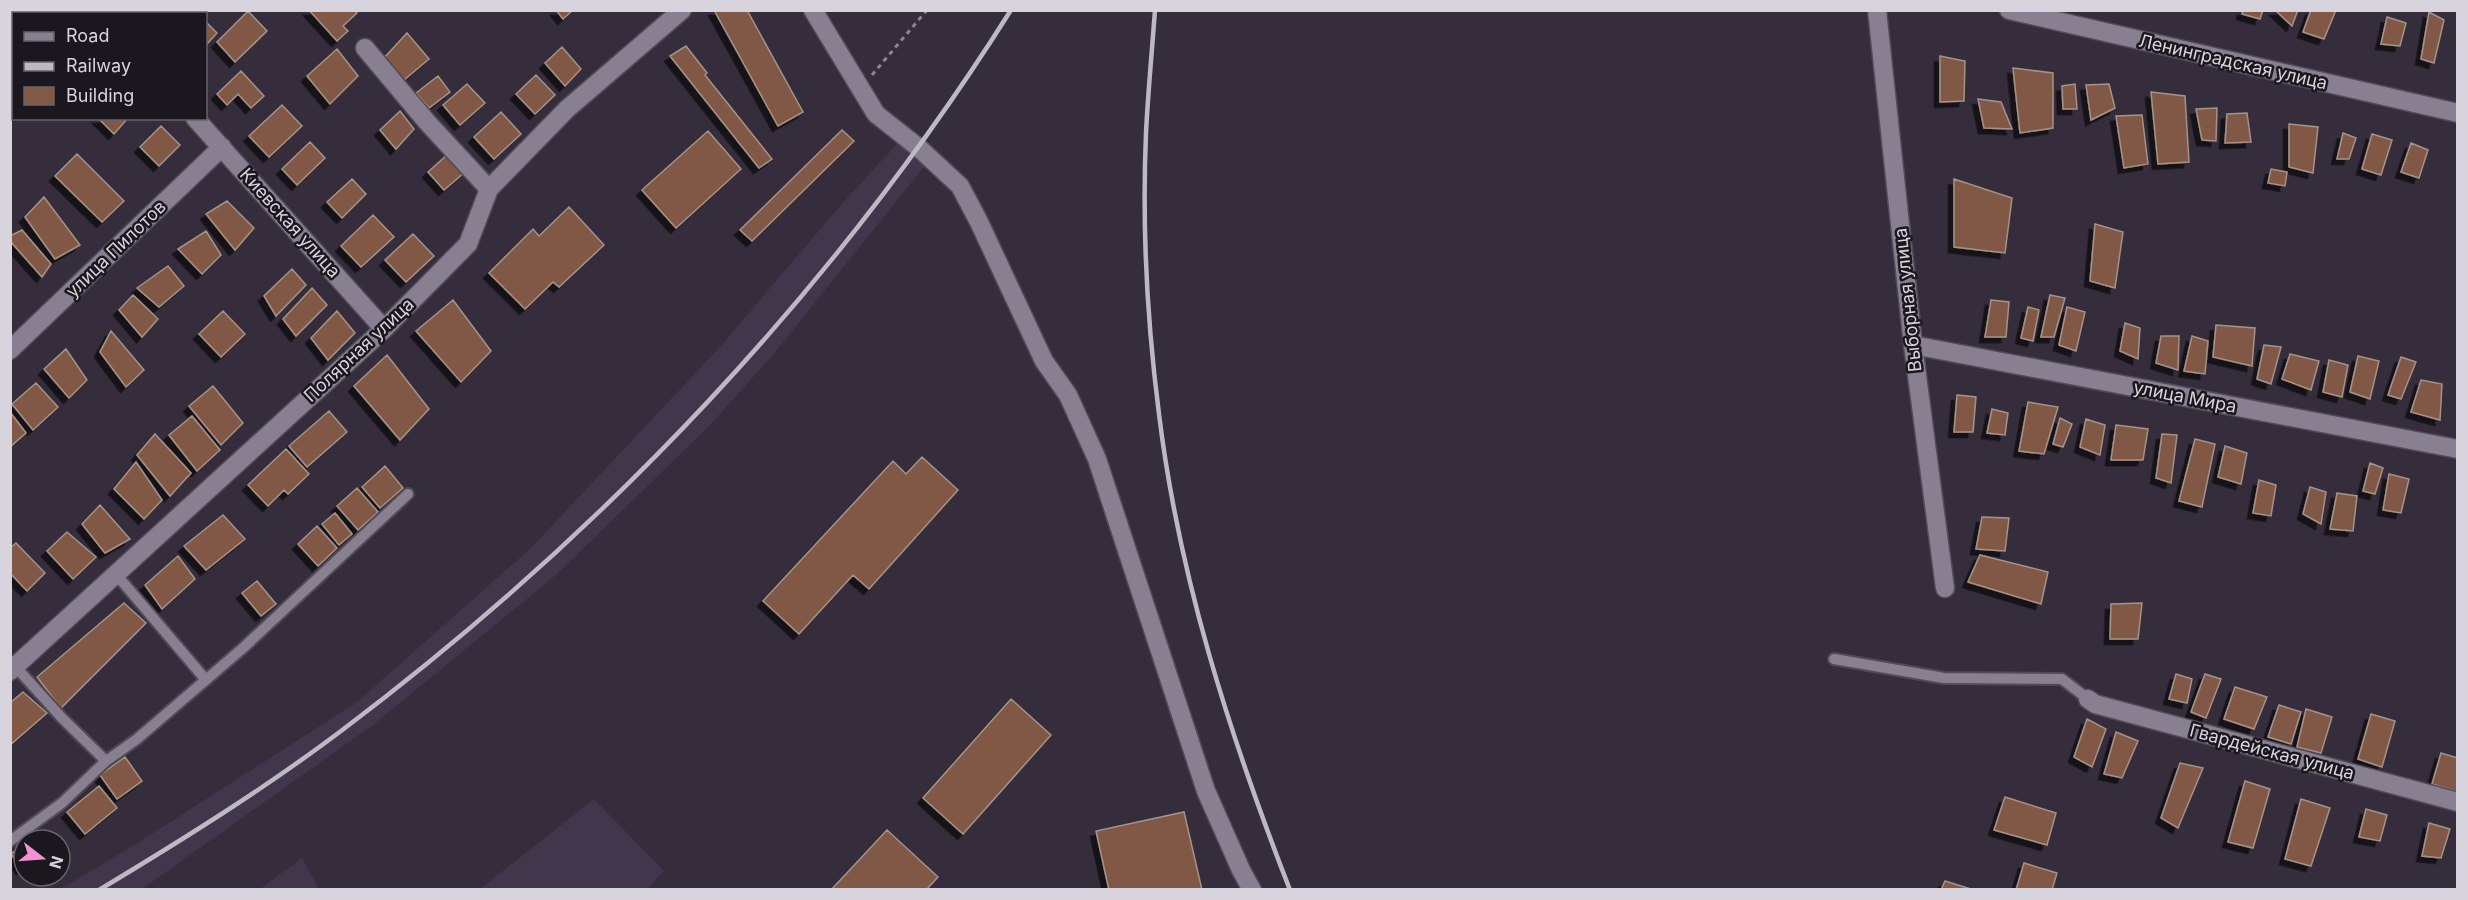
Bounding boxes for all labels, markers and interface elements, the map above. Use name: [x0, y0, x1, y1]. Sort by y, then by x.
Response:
legend: [12, 12, 207, 120]
text: Road: [66, 25, 109, 46]
street label: Ленинградская улица: [2137, 30, 2329, 93]
text: Railway: [66, 55, 131, 76]
text: Building: [66, 85, 134, 106]
street label: Киевская улица: [236, 164, 345, 282]
street label: улица Пилотов: [61, 196, 170, 301]
street label: Выборная улица: [1890, 227, 1925, 373]
street label: Полярная улица: [299, 293, 418, 406]
street label: улица Мира: [2132, 376, 2238, 417]
street label: Гвардейская улица: [2188, 719, 2357, 784]
north arrow: [12, 828, 72, 888]
text: N: [45, 854, 68, 871]

